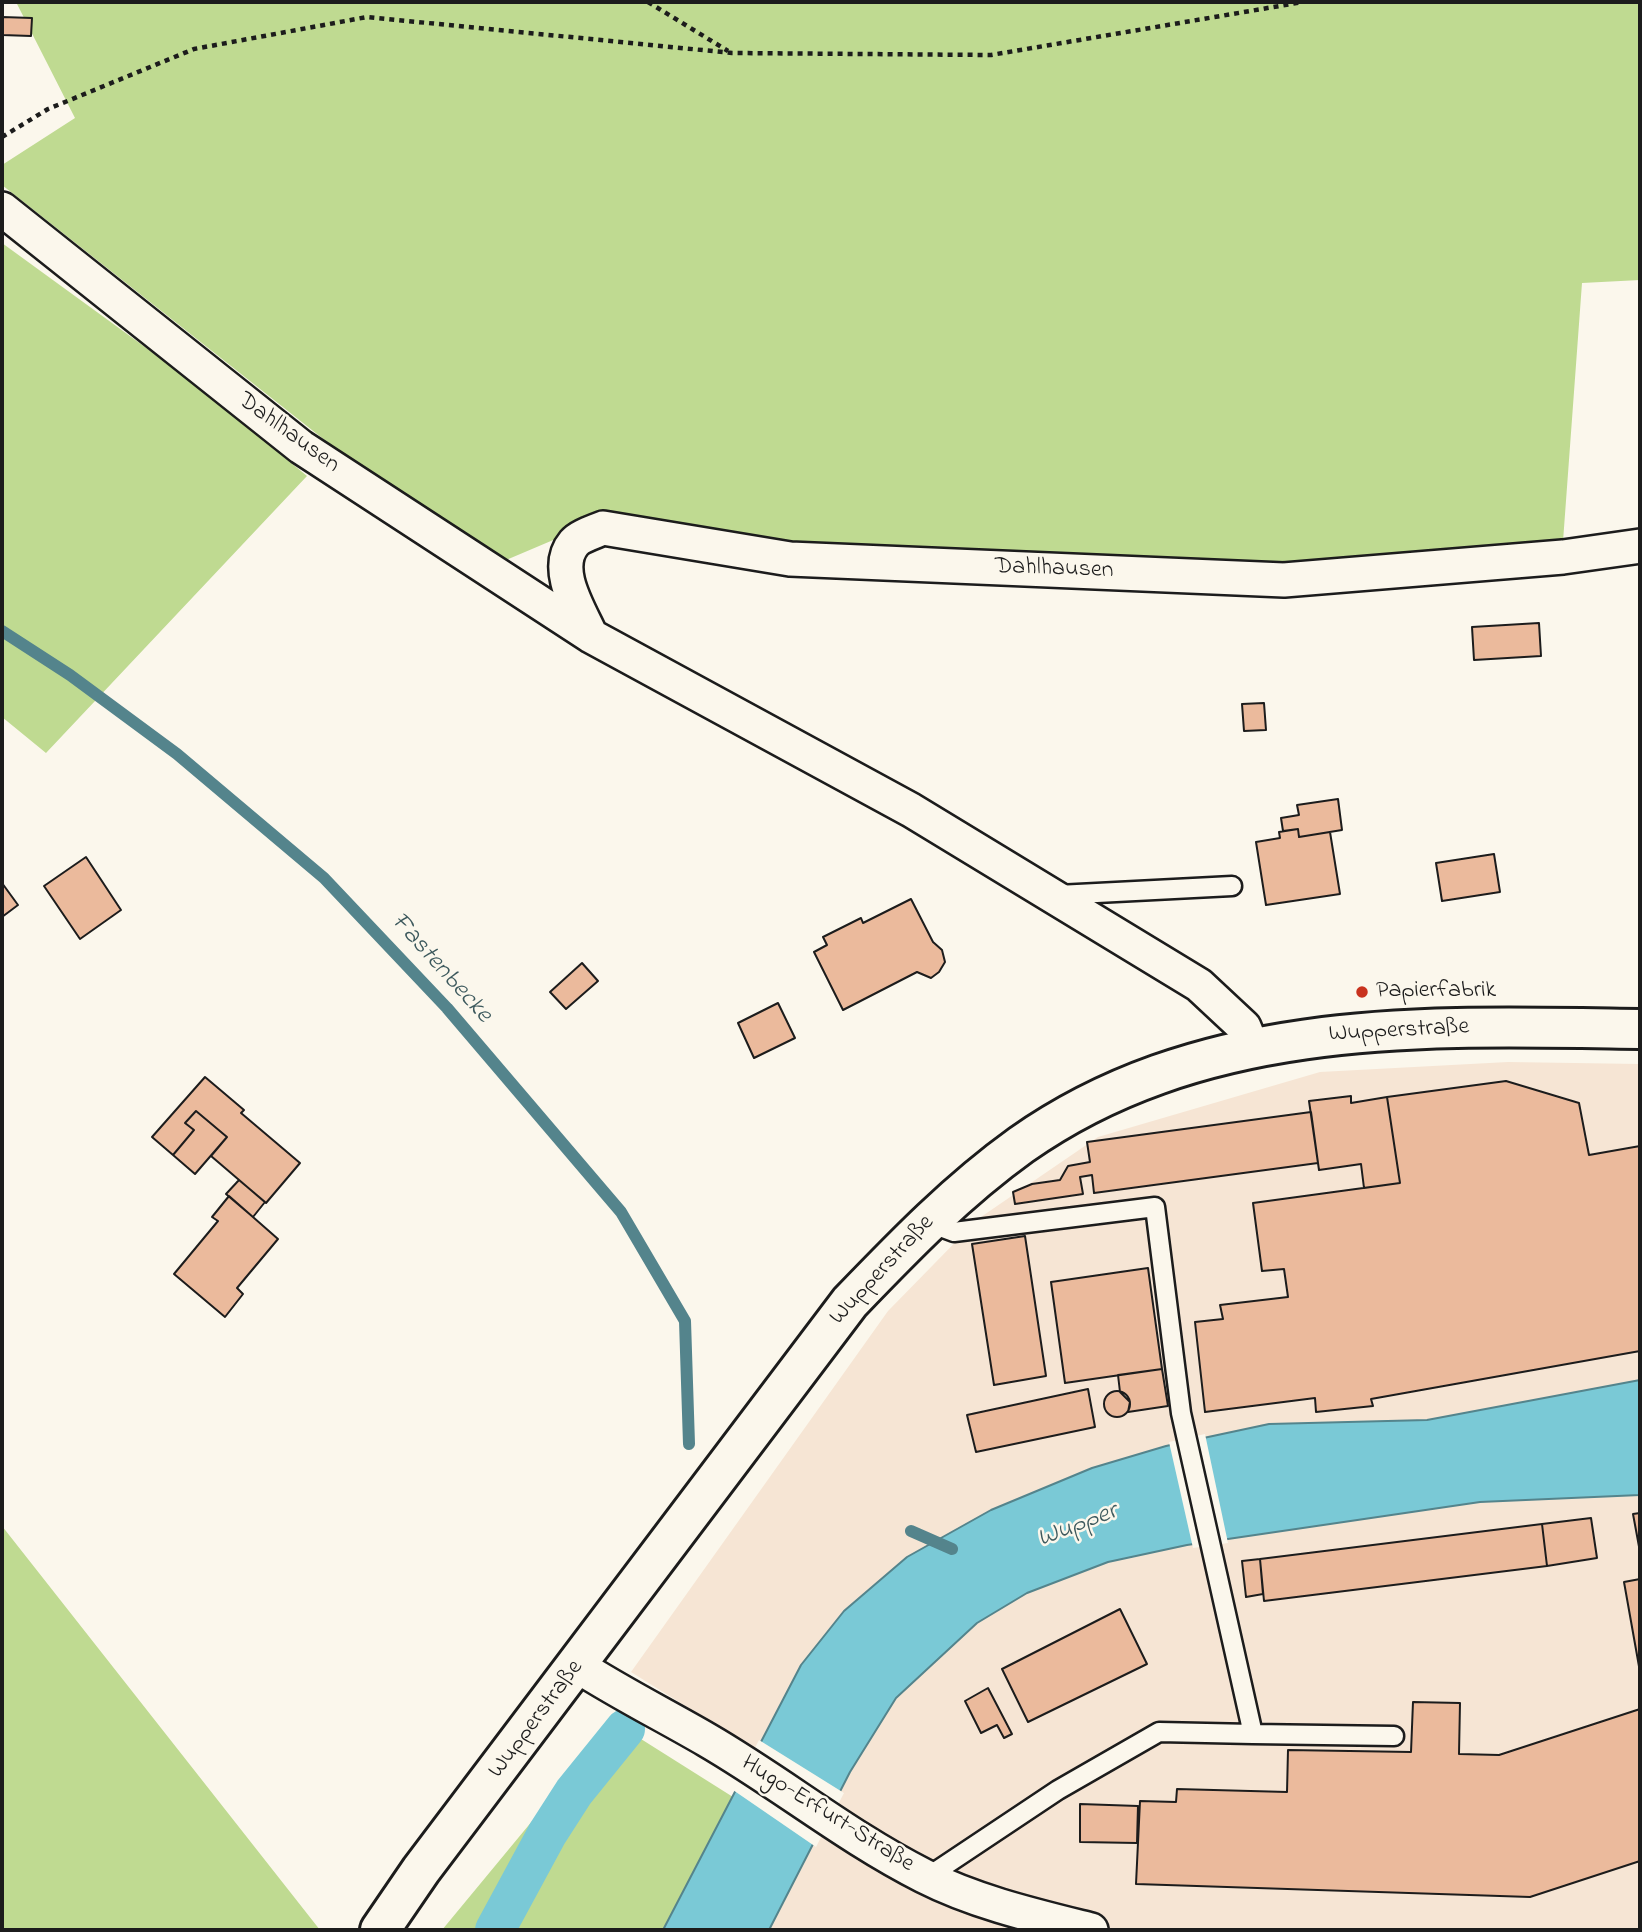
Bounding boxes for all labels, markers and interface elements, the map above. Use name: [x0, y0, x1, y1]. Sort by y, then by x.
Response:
street label: Dahlhausen: [231, 387, 345, 481]
street label: Dahlhausen: [994, 554, 1114, 586]
water label: Fastenbecke: [382, 908, 498, 1030]
place label: Papierfabrik: [1376, 978, 1496, 1006]
marker: Papierfabrik: [1354, 984, 1370, 1000]
street label: Wupperstraße: [1328, 1014, 1470, 1050]
street label: Wupperstraße: [825, 1210, 941, 1332]
water label: Wupper: [1034, 1498, 1122, 1556]
street label: Wupperstraße: [483, 1655, 591, 1785]
street label: Hugo-Erfurt-Straße: [735, 1750, 919, 1880]

